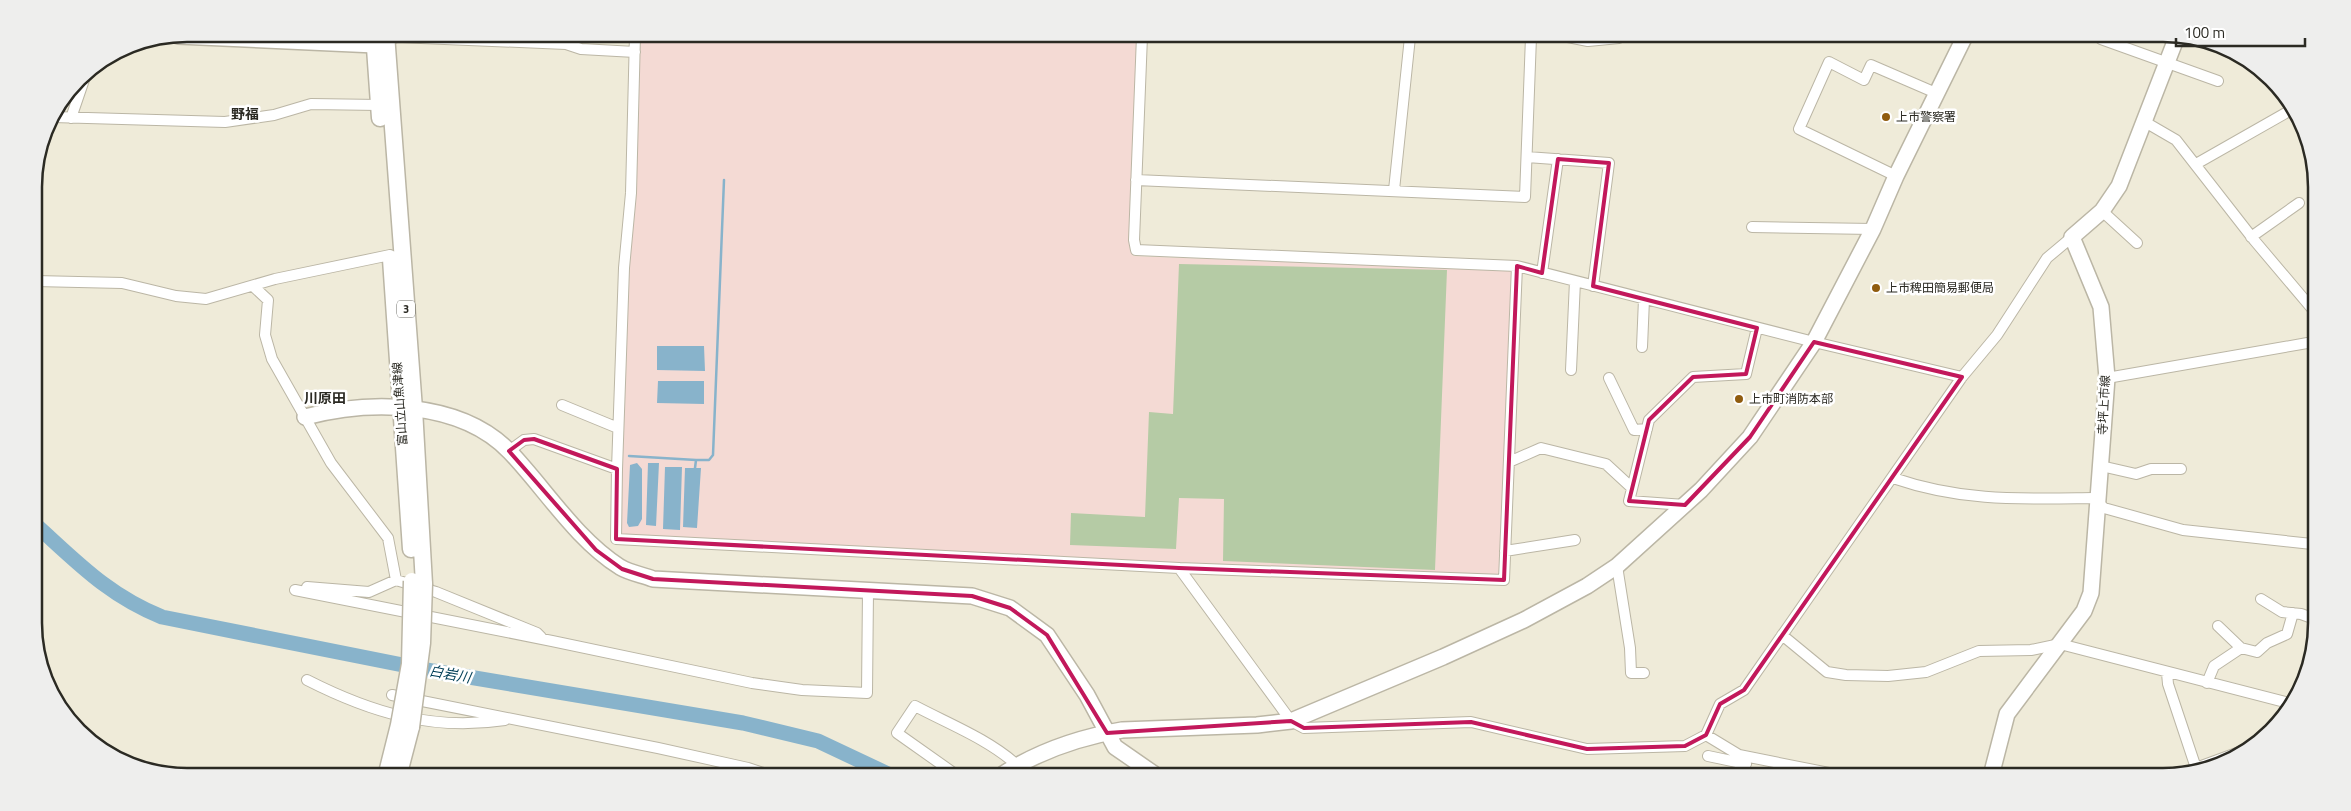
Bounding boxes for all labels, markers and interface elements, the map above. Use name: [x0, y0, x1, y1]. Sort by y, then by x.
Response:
scale bar: [2176, 15, 2305, 47]
text: 100 m: [2184, 21, 2225, 44]
district label: 野福: [231, 103, 259, 124]
place label: 上市警察署: [1896, 107, 1956, 126]
marker: 上市警察署: [1880, 111, 1892, 123]
place label: 上市稗田簡易郵便局: [1886, 278, 1994, 297]
marker: 上市稗田簡易郵便局: [1870, 282, 1882, 294]
road number: 3: [397, 300, 415, 318]
street label: 富山立山魚津線: [387, 361, 412, 447]
street label: 寺坪上市線: [2092, 375, 2115, 435]
district label: 川原田: [304, 387, 346, 408]
place label: 上市町消防本部: [1749, 389, 1833, 408]
marker: 上市町消防本部: [1733, 393, 1745, 405]
water label: 白岩川: [428, 660, 475, 688]

